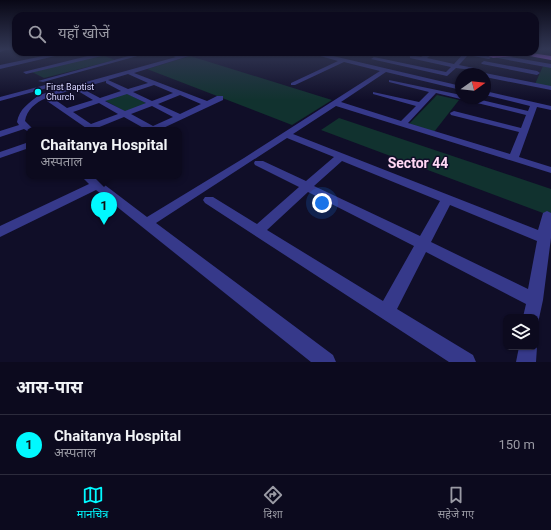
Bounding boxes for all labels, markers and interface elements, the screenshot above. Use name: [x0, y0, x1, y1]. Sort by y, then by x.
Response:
search box: [12, 12, 539, 56]
icon: search: [26, 23, 48, 45]
text: यहाँ खोजें: [58, 24, 110, 42]
north arrow: [455, 68, 491, 104]
place label: First Baptist Church: [46, 82, 94, 102]
marker: First Baptist Church: [33, 87, 43, 97]
popup: [26, 127, 182, 179]
text: Chaitanya Hospital: [40, 136, 168, 154]
text: अस्पताल: [40, 154, 82, 169]
district label: Sector 44: [388, 155, 448, 171]
pin: 1: [91, 192, 117, 225]
your location: [312, 193, 332, 213]
map controls: [503, 314, 539, 350]
button: layers: [503, 314, 539, 350]
text: आस-पास: [16, 377, 83, 397]
text: Chaitanya Hospital: [54, 427, 181, 445]
text: 1: [25, 437, 33, 452]
text: 150 m: [498, 437, 535, 452]
text: अस्पताल: [54, 445, 96, 460]
tab: मानचित्र: [77, 484, 108, 522]
tab: दिशा: [262, 484, 284, 522]
tab: सहेजे गए: [438, 484, 474, 522]

